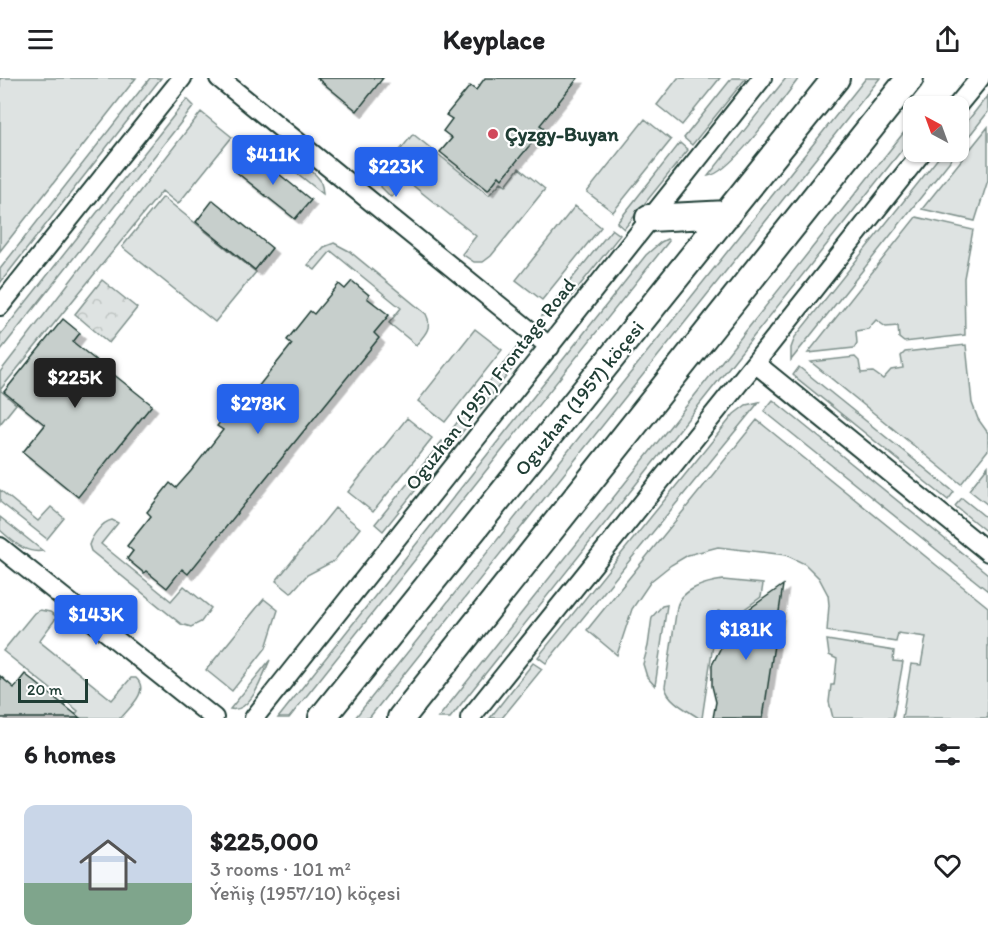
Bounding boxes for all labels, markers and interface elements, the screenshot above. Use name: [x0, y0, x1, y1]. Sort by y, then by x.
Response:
icon: menu: [24, 23, 57, 56]
text: Keyplace: [443, 23, 545, 56]
icon: share: [931, 23, 964, 56]
north arrow: [903, 96, 969, 162]
map controls: [903, 96, 969, 162]
place label: Çyzgy-Buyan: [505, 122, 619, 147]
marker: Çyzgy-Buyan: [486, 127, 500, 141]
pin: $411K: [231, 135, 315, 186]
text: $411K: [246, 142, 300, 166]
pin: $223K: [354, 147, 438, 198]
text: $223K: [369, 154, 423, 178]
street label: Oguzhan (1957) Frontage Road: [400, 273, 580, 495]
street label: Oguzhan (1957) köçesi: [509, 316, 649, 480]
pin: $225K: [33, 358, 117, 409]
text: $225K: [48, 365, 102, 389]
pin: $278K: [216, 384, 300, 435]
text: $278K: [231, 391, 285, 415]
pin: $143K: [54, 595, 138, 646]
text: $143K: [68, 602, 124, 626]
pin: $181K: [704, 610, 788, 661]
text: $181K: [720, 617, 772, 641]
scale bar: [18, 676, 88, 704]
text: 20 m: [27, 680, 62, 699]
text: 6 homes: [24, 738, 116, 770]
icon: filters: [931, 738, 964, 771]
text: $225,000: [210, 825, 318, 857]
icon: home: [72, 829, 144, 901]
icon: heart: [931, 849, 964, 882]
text: 3 rooms · 101 m²: [210, 857, 351, 881]
text: Ýeňiş (1957/10) köçesi: [210, 881, 401, 905]

